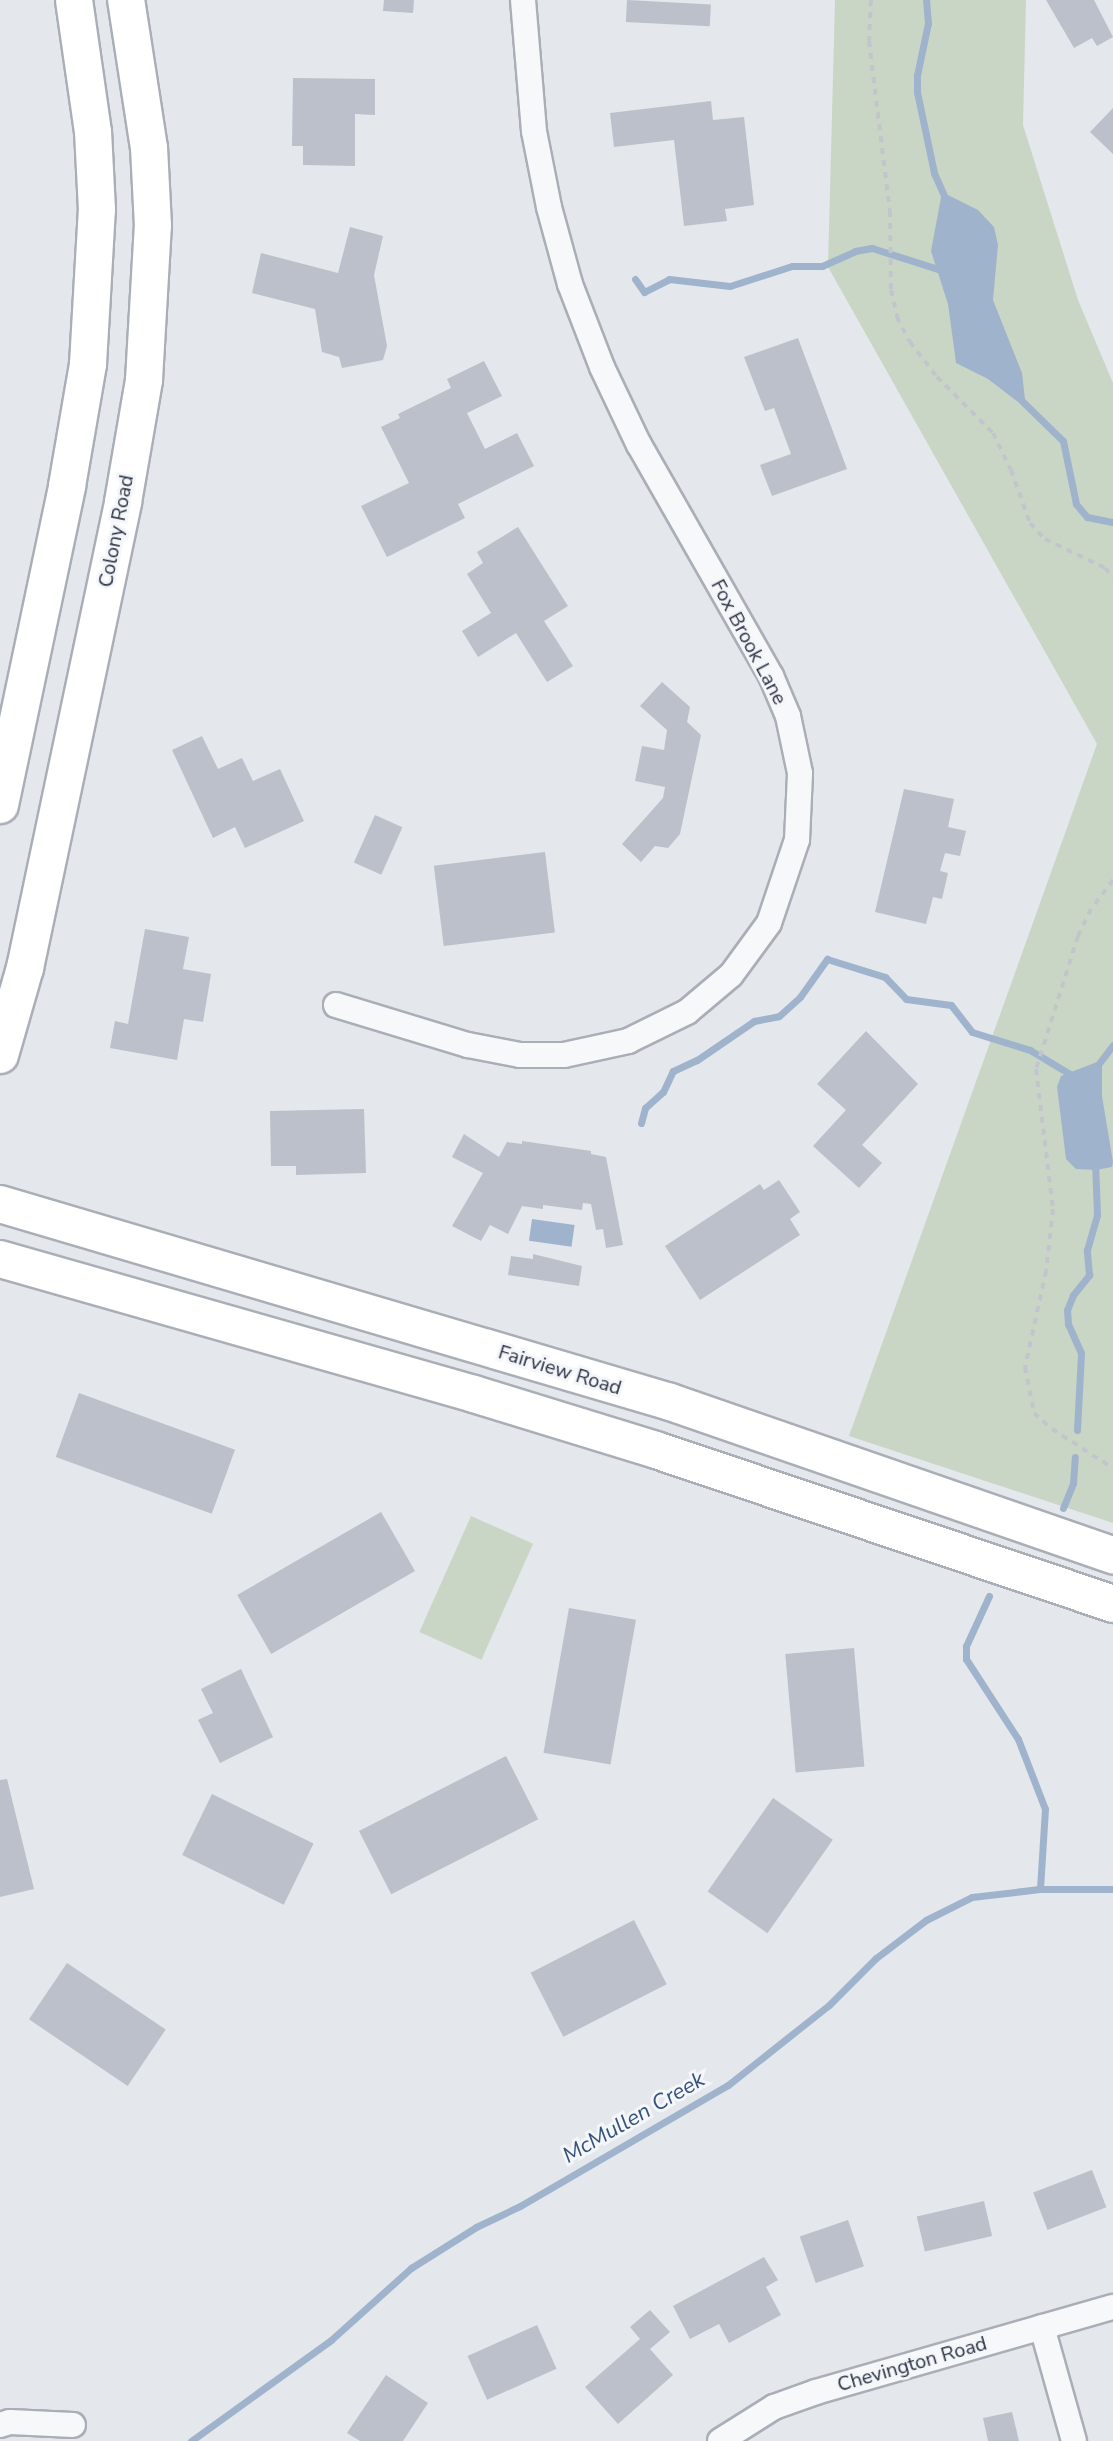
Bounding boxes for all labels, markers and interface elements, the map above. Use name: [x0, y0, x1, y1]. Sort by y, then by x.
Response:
street label: Colony Road: [93, 473, 139, 589]
street label: Fox Brook Lane: [706, 575, 792, 709]
street label: Fairview Road: [496, 1340, 624, 1400]
water label: McMullen Creek: [558, 2067, 710, 2169]
street label: Chevington Road: [834, 2331, 990, 2397]

